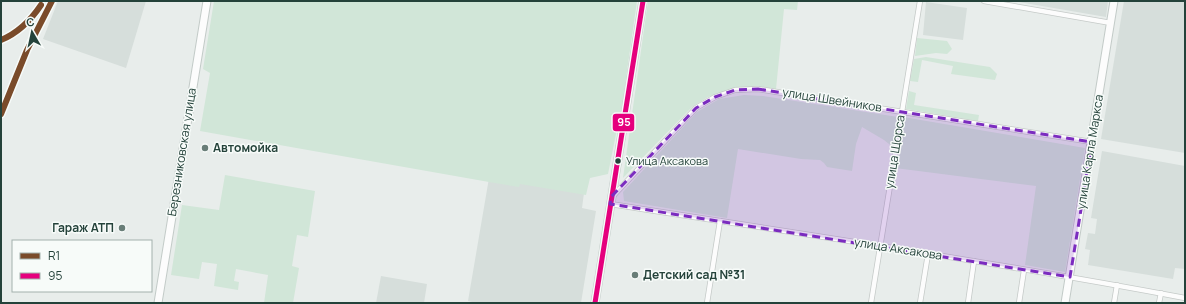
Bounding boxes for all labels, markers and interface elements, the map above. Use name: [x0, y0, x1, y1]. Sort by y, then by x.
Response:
north arrow: [12, 12, 52, 52]
text: С: [25, 14, 36, 30]
street label: улица Швейников: [781, 83, 884, 116]
street label: Березниковская улица: [163, 87, 200, 217]
street label: улица Карла Маркса: [1072, 93, 1107, 211]
line badge: 95: [612, 113, 635, 132]
text: 95: [617, 114, 631, 129]
street label: улица Щорса: [880, 114, 909, 190]
place label: Автомойка: [213, 139, 278, 156]
marker: Автомойка: [200, 143, 210, 153]
place label: Улица Аксакова: [626, 153, 708, 168]
marker: Улица Аксакова: [613, 156, 623, 166]
place label: Гараж АТП: [52, 219, 114, 236]
marker: Гараж АТП: [117, 223, 127, 233]
street label: улица Аксакова: [853, 233, 943, 264]
legend: [12, 240, 152, 292]
text: R1: [48, 247, 60, 264]
place label: Детский сад №31: [643, 266, 745, 283]
text: 95: [48, 267, 62, 284]
marker: Детский сад №31: [630, 270, 640, 280]

